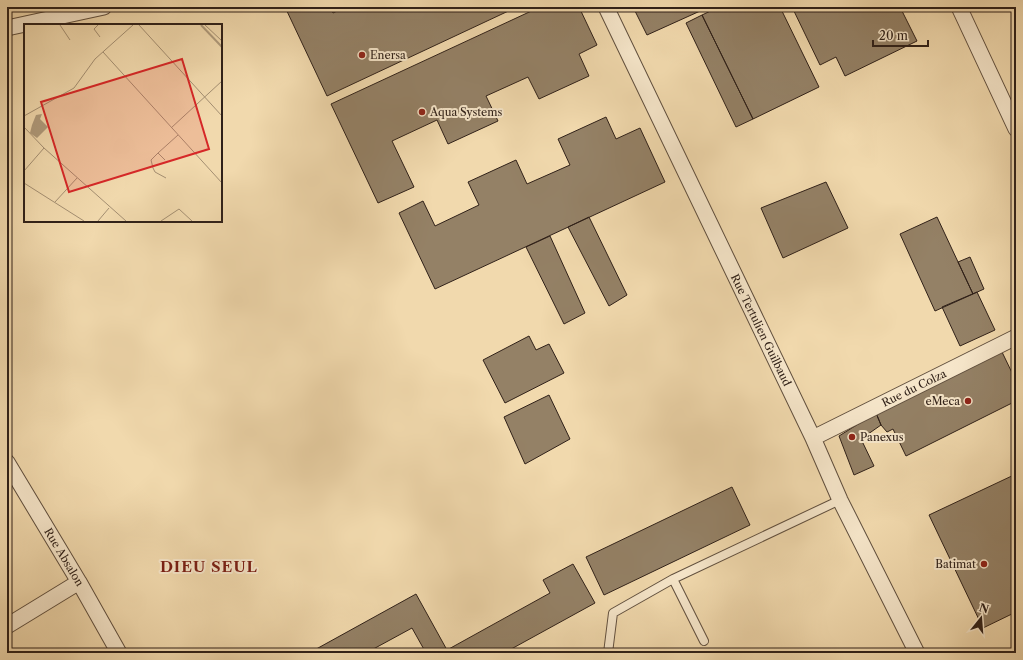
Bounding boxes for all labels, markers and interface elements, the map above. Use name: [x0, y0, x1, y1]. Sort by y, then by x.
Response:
scale bar: [873, 22, 928, 48]
inset map: [24, 24, 222, 222]
text: 20 m: [879, 28, 908, 43]
place label: Enersa: [370, 48, 406, 62]
marker: Enersa: [357, 50, 367, 60]
place label: Aqua Systems: [429, 105, 502, 119]
marker: Aqua Systems: [417, 107, 427, 117]
street label: Rue Tertulien Guilbaud: [728, 272, 794, 389]
street label: Rue du Colza: [879, 366, 949, 410]
place label: eMeca: [925, 394, 960, 408]
marker: eMeca: [963, 396, 973, 406]
place label: Panexus: [860, 430, 904, 444]
marker: Panexus: [847, 432, 857, 442]
street label: Rue Absalon: [41, 525, 87, 589]
district label: DIEU SEUL: [160, 557, 258, 576]
place label: Batimat: [935, 557, 976, 571]
marker: Batimat: [979, 559, 989, 569]
north arrow: [961, 598, 1001, 638]
text: N: [977, 600, 991, 617]

